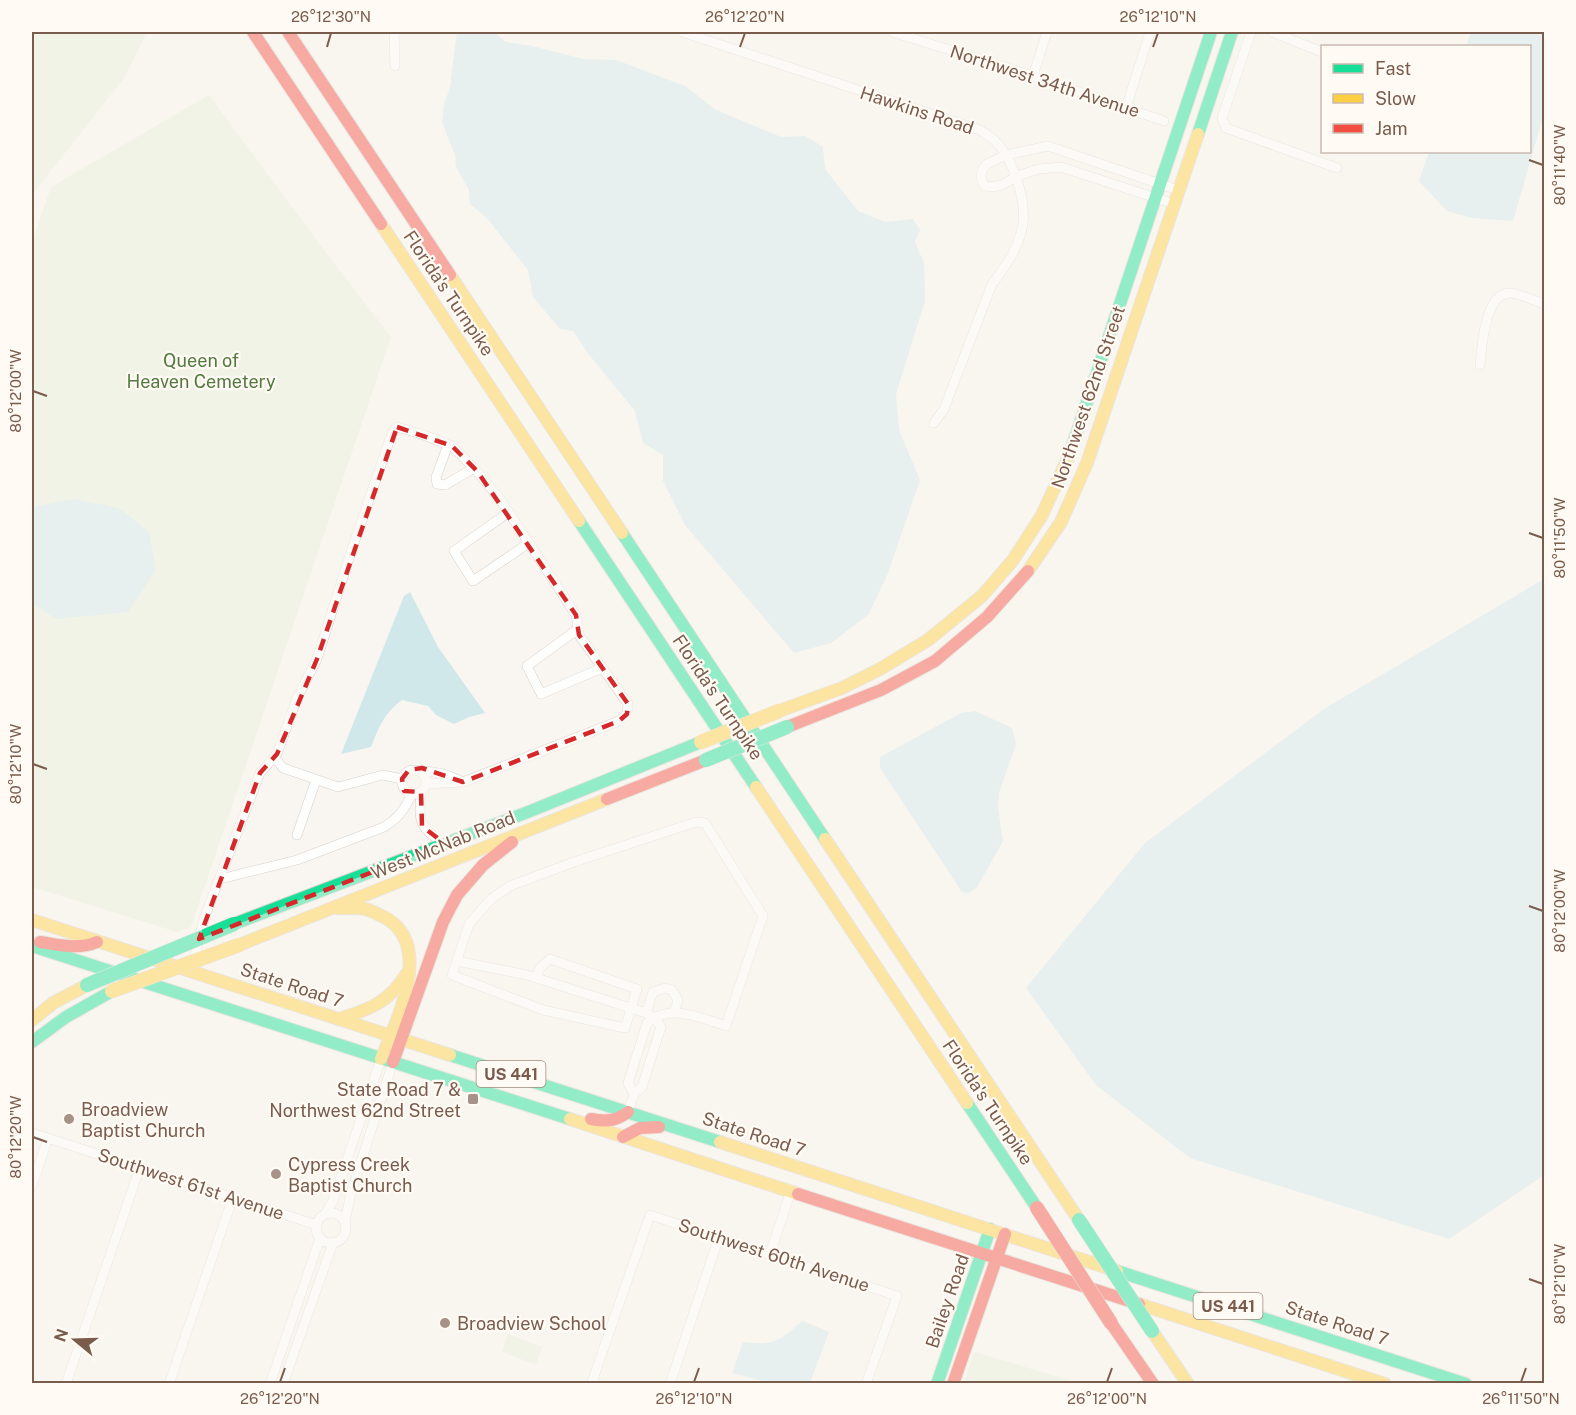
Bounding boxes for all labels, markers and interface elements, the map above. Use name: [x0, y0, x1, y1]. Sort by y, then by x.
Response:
text: 26°12'30"N: [291, 8, 371, 25]
text: 26°12'20"N: [705, 8, 785, 25]
text: 26°12'10"N: [1120, 8, 1196, 25]
street label: Northwest 34th Avenue: [948, 40, 1142, 122]
legend: [1321, 45, 1531, 153]
text: Fast: [1375, 58, 1411, 79]
street label: Hawkins Road: [857, 82, 977, 138]
text: Slow: [1375, 88, 1416, 109]
text: Jam: [1375, 118, 1408, 139]
text: 80°11'40"W: [1551, 125, 1568, 205]
street label: Florida's Turnpike: [399, 226, 499, 360]
street label: Northwest 62nd Street: [1047, 303, 1129, 491]
text: 80°12'00"W: [7, 349, 24, 433]
park label: Queen of Heaven Cemetery: [126, 350, 276, 392]
text: 80°11'50"W: [1551, 497, 1568, 579]
street label: Florida's Turnpike: [668, 630, 768, 764]
text: 80°12'10"W: [7, 724, 24, 804]
street label: West McNab Road: [368, 807, 518, 883]
text: 80°12'00"W: [1551, 869, 1568, 953]
street label: State Road 7: [238, 958, 346, 1012]
street label: Florida's Turnpike: [938, 1035, 1038, 1169]
road number: US 441: [476, 1061, 546, 1087]
place label: State Road 7 & Northwest 62nd Street: [269, 1079, 461, 1121]
marker: State Road 7 & Northwest 62nd Street: [466, 1092, 480, 1106]
text: 80°12'20"W: [7, 1095, 24, 1179]
place label: Broadview Baptist Church: [81, 1099, 205, 1141]
street label: State Road 7: [700, 1107, 808, 1161]
marker: Broadview Baptist Church: [62, 1112, 76, 1126]
street label: Southwest 61st Avenue: [95, 1144, 287, 1224]
place label: Cypress Creek Baptist Church: [288, 1154, 412, 1196]
marker: Cypress Creek Baptist Church: [269, 1167, 283, 1181]
street label: Southwest 60th Avenue: [676, 1214, 872, 1296]
text: 80°12'10"W: [1551, 1244, 1568, 1324]
street label: Bailey Road: [921, 1251, 973, 1351]
road number: US 441: [1194, 1293, 1262, 1319]
street label: State Road 7: [1283, 1296, 1391, 1350]
north arrow: [45, 1310, 105, 1370]
place label: Broadview School: [457, 1313, 607, 1334]
marker: Broadview School: [438, 1316, 452, 1330]
text: N: [50, 1326, 72, 1344]
text: 26°12'20"N: [240, 1390, 320, 1407]
text: 26°12'10"N: [656, 1390, 732, 1407]
text: 26°12'00"N: [1067, 1390, 1147, 1407]
text: 26°11'50"N: [1482, 1390, 1560, 1407]

